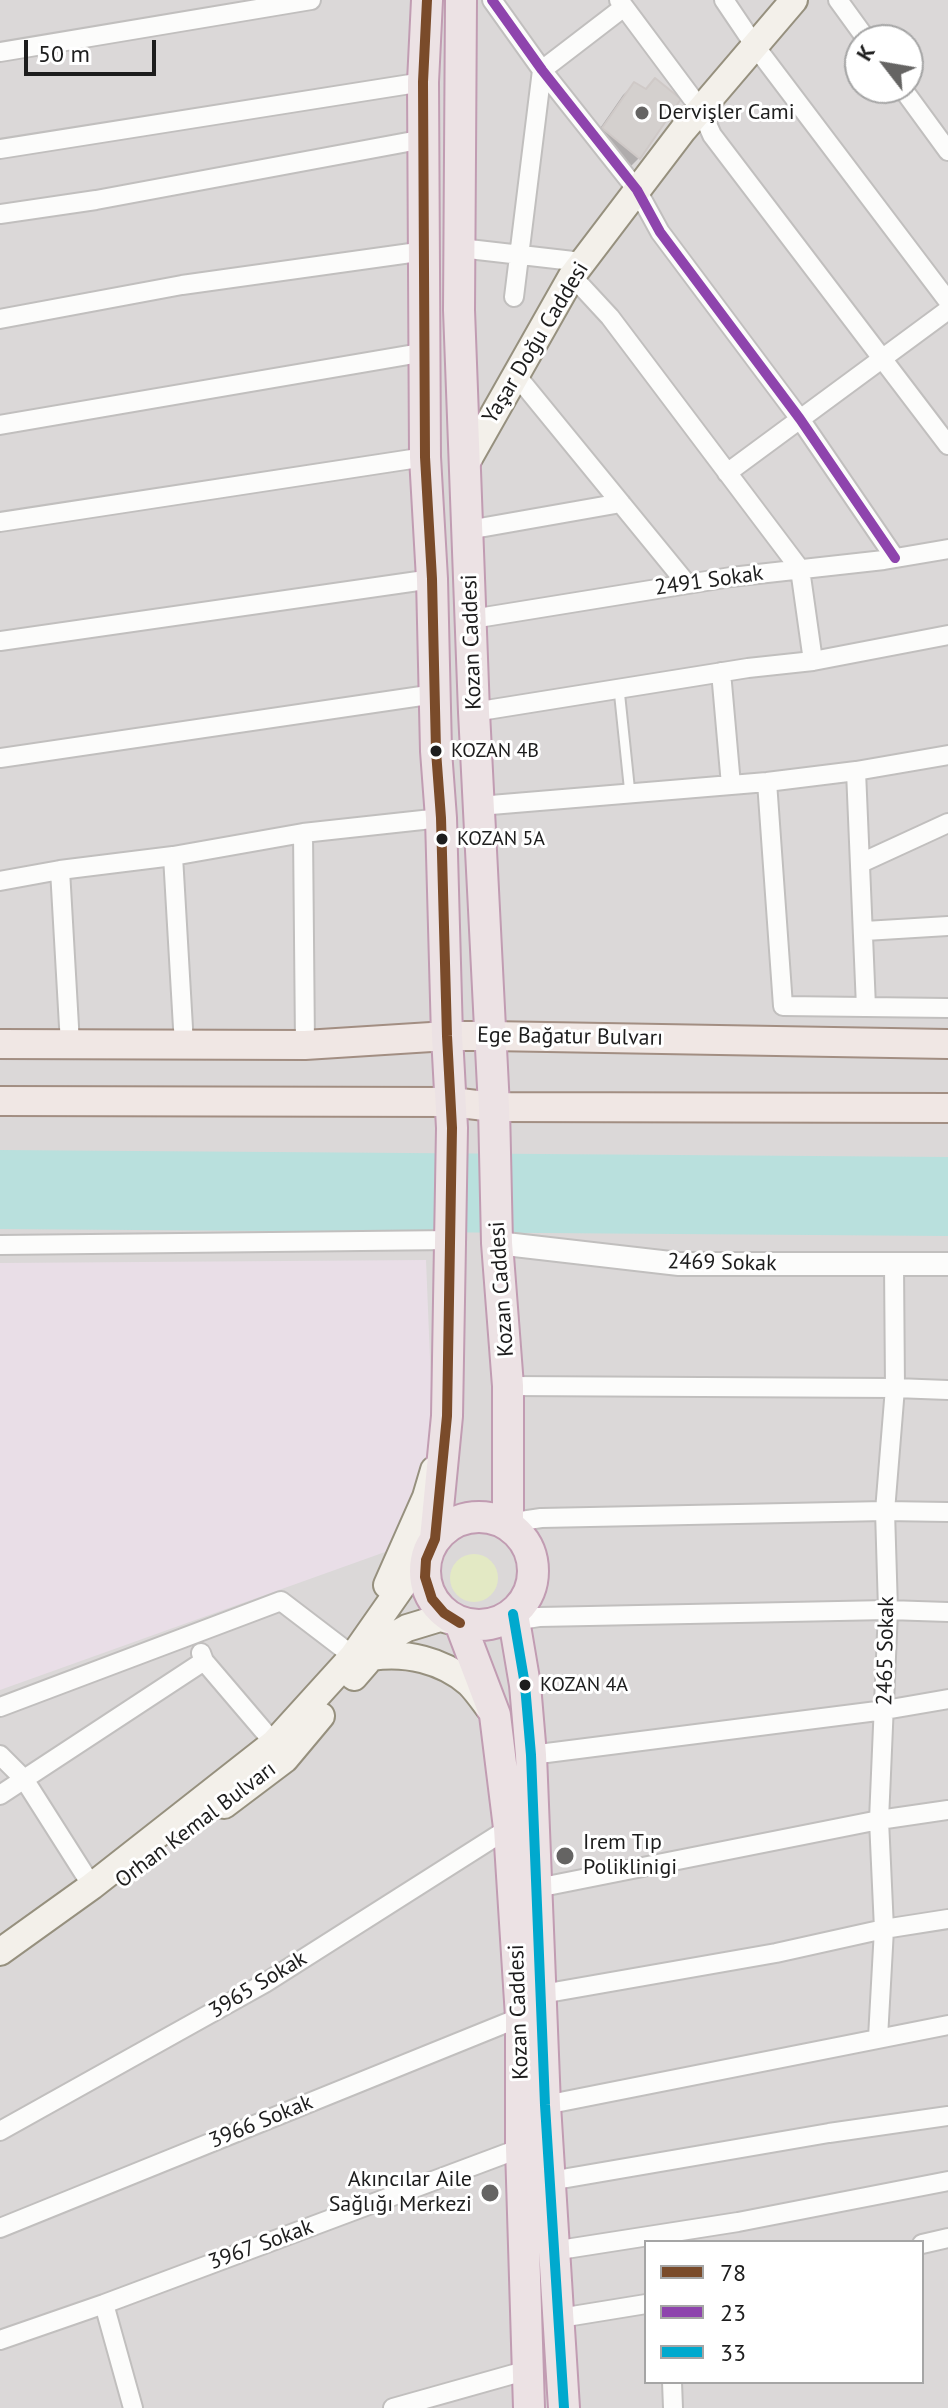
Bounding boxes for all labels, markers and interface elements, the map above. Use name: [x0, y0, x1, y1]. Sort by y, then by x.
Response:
scale bar: [28, 24, 160, 74]
north arrow: [844, 24, 924, 104]
text: 50 m: [38, 38, 90, 69]
text: K: [850, 40, 881, 66]
place label: Dervişler Cami: [658, 100, 795, 126]
marker: Dervişler Cami: [633, 104, 651, 122]
street label: Yaşar Doğu Caddesi: [477, 257, 595, 429]
street label: 2491 Sokak: [653, 560, 765, 602]
street label: Kozan Caddesi: [456, 574, 488, 710]
place label: KOZAN 4B: [451, 739, 539, 763]
marker: KOZAN 4B: [428, 743, 444, 759]
place label: KOZAN 5A: [457, 827, 545, 851]
marker: KOZAN 5A: [434, 831, 450, 847]
street label: Ege Bağatur Bulvarı: [477, 1022, 663, 1052]
street label: Kozan Caddesi: [484, 1220, 520, 1358]
street label: 2469 Sokak: [667, 1249, 777, 1277]
street label: 2465 Sokak: [872, 1596, 900, 1706]
place label: KOZAN 4A: [540, 1673, 628, 1697]
marker: KOZAN 4A: [517, 1677, 533, 1693]
street label: Orhan Kemal Bulvarı: [111, 1756, 281, 1894]
place label: Irem Tıp Poliklinigi: [583, 1830, 677, 1882]
marker: Irem Tıp Poliklinigi: [554, 1845, 576, 1867]
street label: Kozan Caddesi: [503, 1944, 535, 2080]
street label: 3965 Sokak: [204, 1946, 312, 2024]
street label: 3966 Sokak: [205, 2089, 317, 2155]
place label: Akıncılar Aile Sağlığı Merkezi: [329, 2167, 472, 2218]
marker: Akıncılar Aile Sağlığı Merkezi: [479, 2182, 501, 2204]
street label: 3967 Sokak: [205, 2214, 317, 2276]
legend: [644, 2240, 924, 2384]
text: 78: [720, 2257, 746, 2288]
text: 23: [720, 2297, 746, 2328]
text: 33: [720, 2337, 746, 2368]

